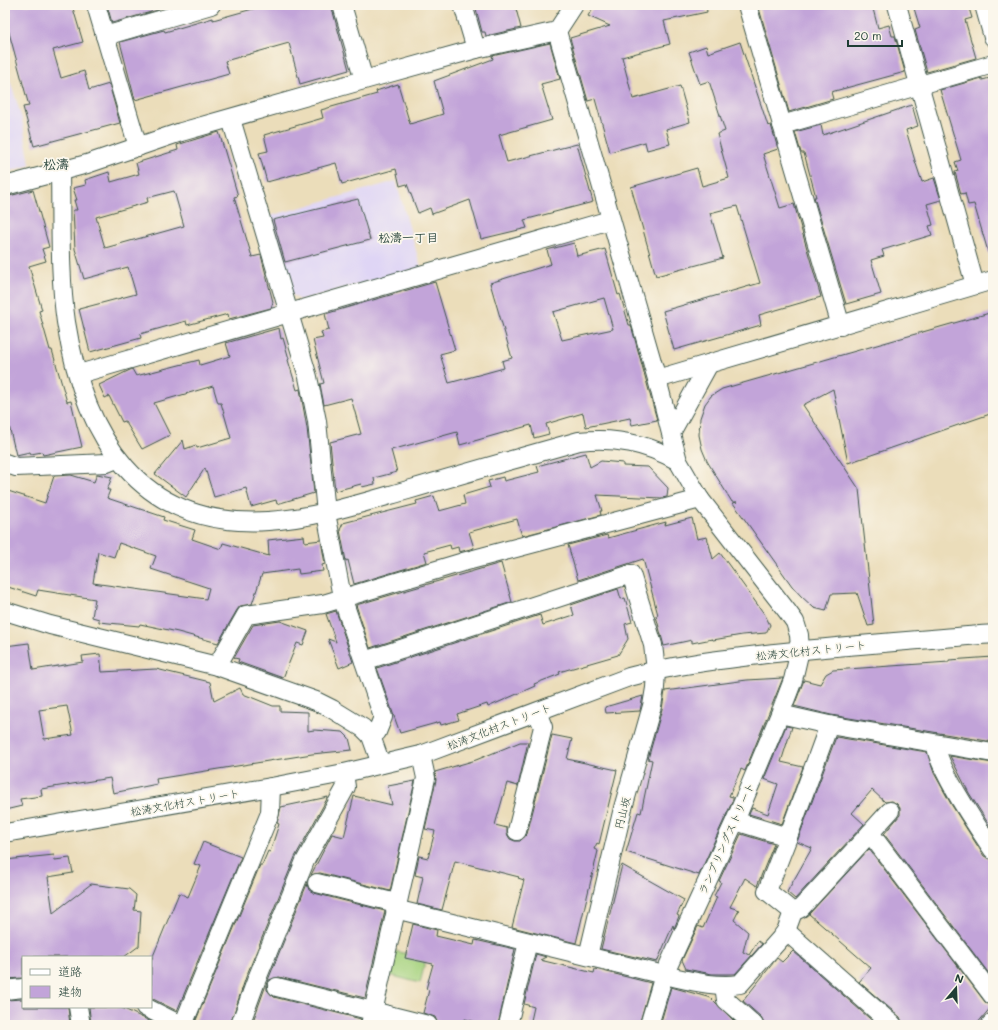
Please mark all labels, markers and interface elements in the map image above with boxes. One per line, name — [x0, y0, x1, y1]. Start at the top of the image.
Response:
scale bar — [848, 22, 902, 48]
text: 20 m — [854, 27, 882, 43]
district label: 松濤 — [43, 155, 69, 172]
district label: 松濤一丁目 — [378, 229, 438, 245]
street label: 松涛文化村ストリート — [755, 637, 867, 663]
street label: 松涛文化村ストリート — [445, 699, 553, 753]
street label: ランブリングストリート — [694, 780, 758, 896]
street label: 松涛文化村ストリート — [129, 785, 241, 819]
street label: 円山坂 — [611, 795, 633, 831]
legend — [22, 956, 152, 1008]
text: 道路 — [58, 963, 82, 979]
north arrow — [936, 968, 976, 1008]
text: N — [953, 970, 966, 987]
text: 建物 — [58, 983, 82, 999]

